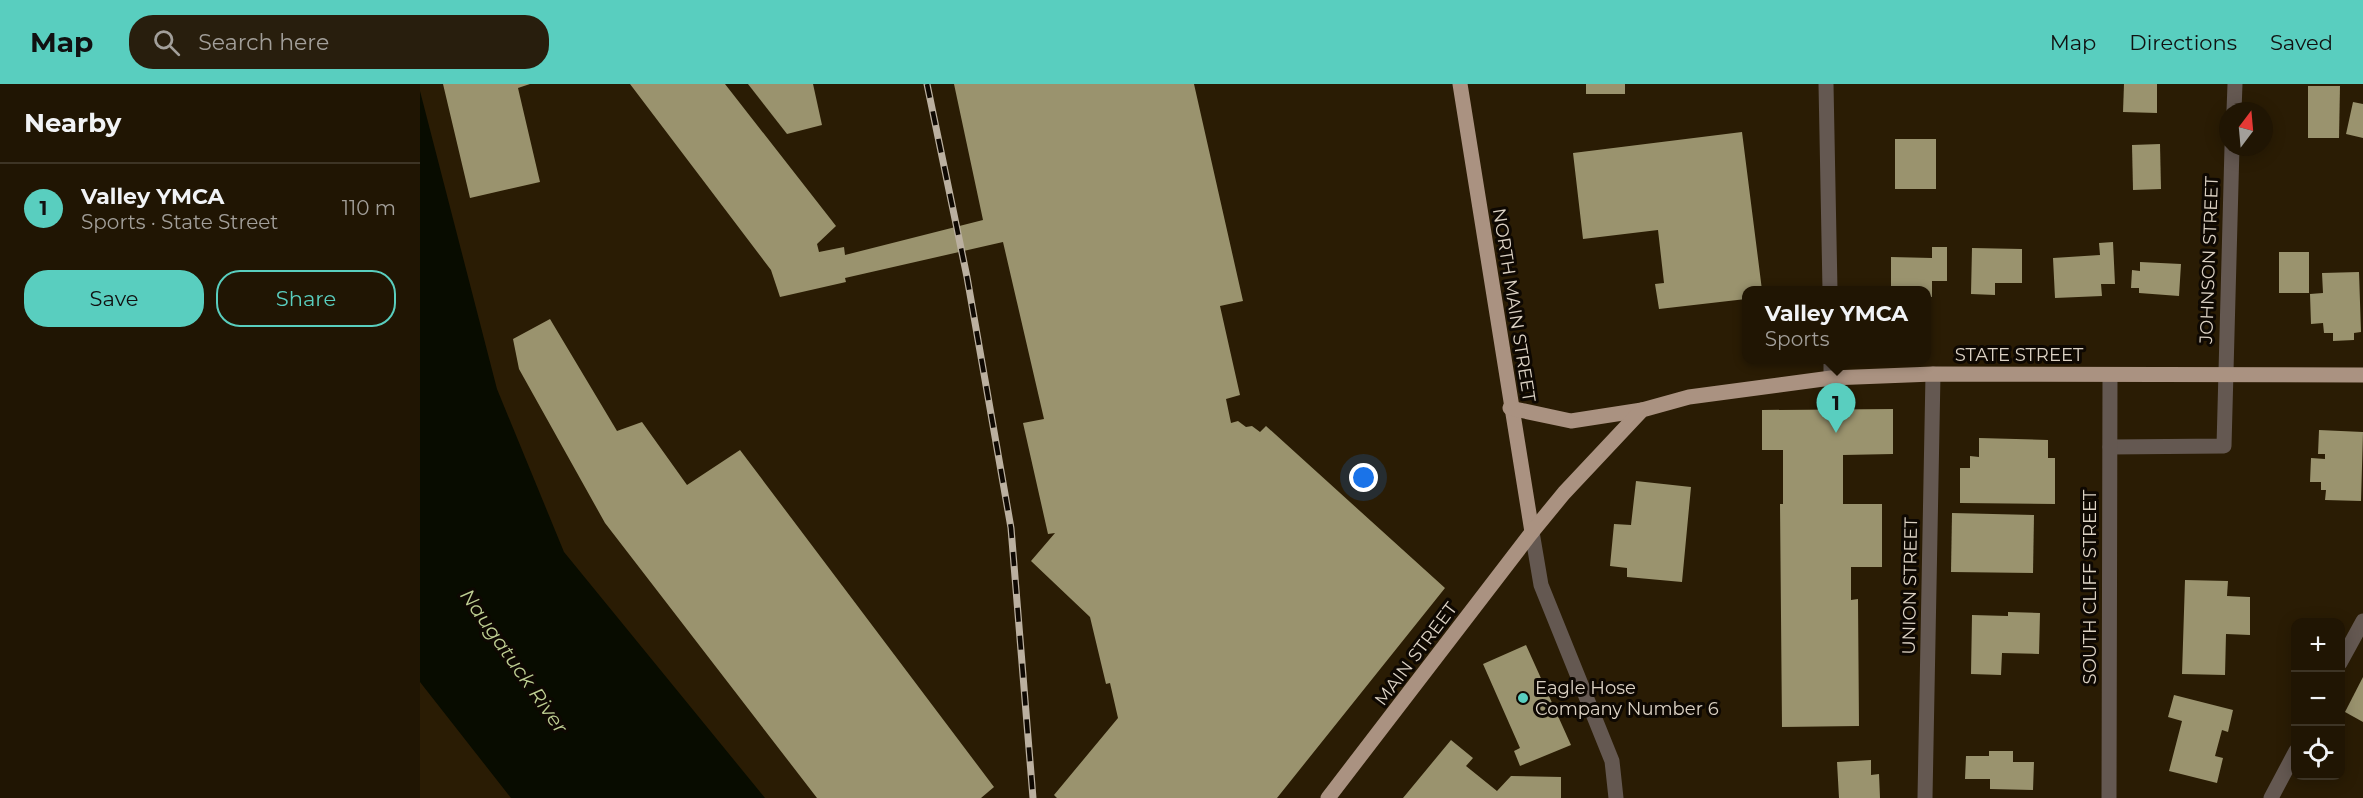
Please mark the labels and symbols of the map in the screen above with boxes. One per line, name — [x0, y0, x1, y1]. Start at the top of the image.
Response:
north arrow — [2219, 102, 2273, 156]
street label: JOHNSON STREET — [2195, 175, 2223, 345]
street label: NORTH MAIN STREET — [1488, 207, 1540, 404]
street label: STATE STREET — [1955, 344, 2084, 366]
pin: 1 — [1816, 384, 1856, 433]
your location — [1349, 463, 1378, 492]
street label: SOUTH CLIFF STREET — [2079, 489, 2101, 684]
street label: UNION STREET — [1898, 516, 1922, 655]
water label: Naugatuck River — [455, 584, 573, 739]
street label: MAIN STREET — [1370, 598, 1462, 710]
place label: Eagle Hose Company Number 6 — [1535, 677, 1719, 720]
marker: Eagle Hose Company Number 6 — [1516, 691, 1530, 705]

